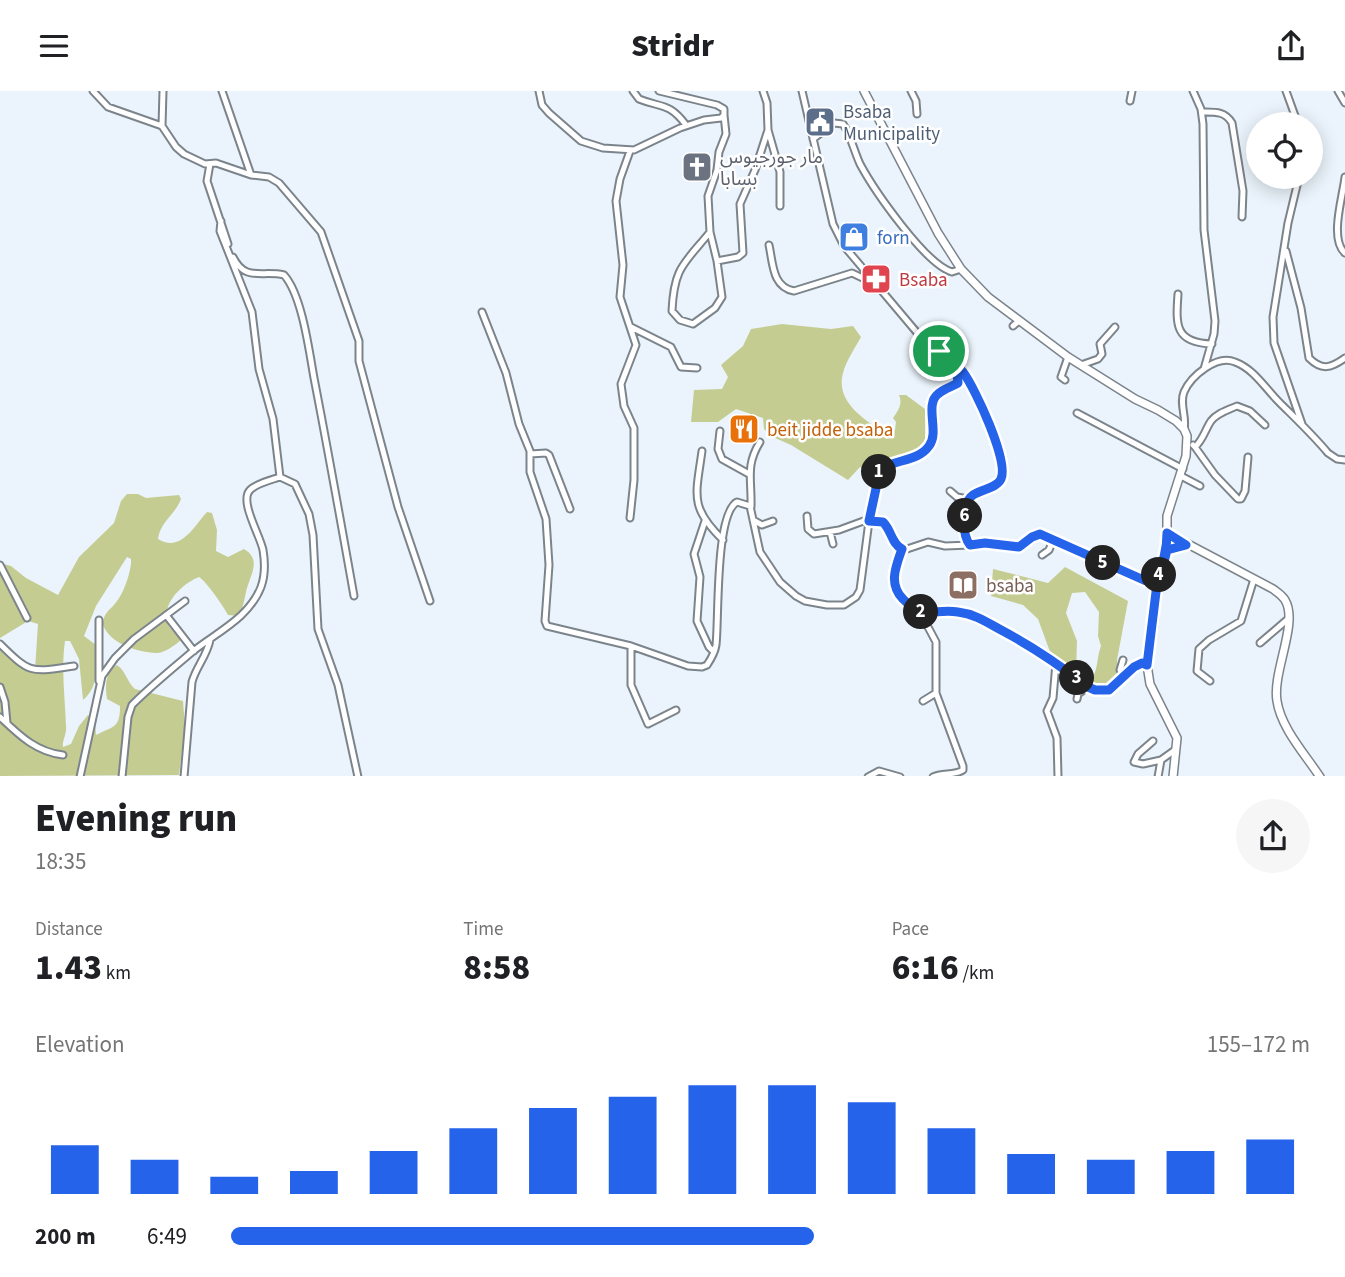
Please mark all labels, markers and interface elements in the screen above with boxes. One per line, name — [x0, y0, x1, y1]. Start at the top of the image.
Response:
text: Stridr — [631, 23, 714, 69]
icon: menu — [35, 27, 73, 65]
icon: share — [1272, 27, 1310, 65]
place label: Bsaba Municipality — [843, 99, 940, 148]
public building icon: Bsaba Municipality — [803, 105, 837, 139]
map controls — [1246, 112, 1323, 189]
button: locate — [1246, 112, 1323, 189]
place label: مار جورجيوس بسابا — [720, 144, 823, 193]
church icon: مار جورجيوس بسابا — [680, 150, 714, 184]
shop icon: forn — [837, 220, 871, 254]
place label: forn — [877, 225, 910, 252]
pharmacy icon: Bsaba — [859, 262, 893, 296]
place label: Bsaba — [899, 267, 948, 294]
pin — [909, 321, 969, 381]
icon: arrive — [920, 332, 958, 370]
restaurant icon: beit jidde bsaba — [727, 412, 761, 446]
place label: beit jidde bsaba — [767, 417, 893, 444]
pin: 1 — [862, 455, 896, 489]
text: 1 — [873, 458, 884, 485]
pin: 6 — [948, 499, 982, 533]
text: 6 — [959, 502, 970, 529]
pin: 5 — [1086, 545, 1120, 581]
text: 5 — [1097, 549, 1108, 576]
pin: 4 — [1142, 557, 1176, 593]
text: 4 — [1153, 561, 1164, 588]
library icon: bsaba — [946, 568, 980, 602]
place label: bsaba — [986, 573, 1034, 600]
pin: 2 — [904, 595, 939, 629]
text: 2 — [915, 598, 926, 625]
pin: 3 — [1060, 661, 1094, 695]
text: 3 — [1071, 664, 1082, 691]
text: Evening run — [35, 792, 237, 846]
button: share — [1236, 799, 1310, 873]
text: 18:35 — [35, 845, 86, 878]
text: Distance — [35, 916, 103, 943]
text: Time — [463, 916, 503, 943]
text: Pace — [892, 916, 929, 943]
text: 1.43 — [35, 943, 102, 993]
text: 8:58 — [463, 943, 530, 993]
text: 6:16 — [892, 943, 959, 993]
text: km — [102, 960, 131, 987]
text: /km — [959, 960, 994, 987]
text: Elevation — [35, 1028, 125, 1061]
text: 155–172 m — [1207, 1028, 1310, 1061]
text: 200 m — [35, 1220, 96, 1253]
text: 6:49 — [147, 1220, 187, 1253]

